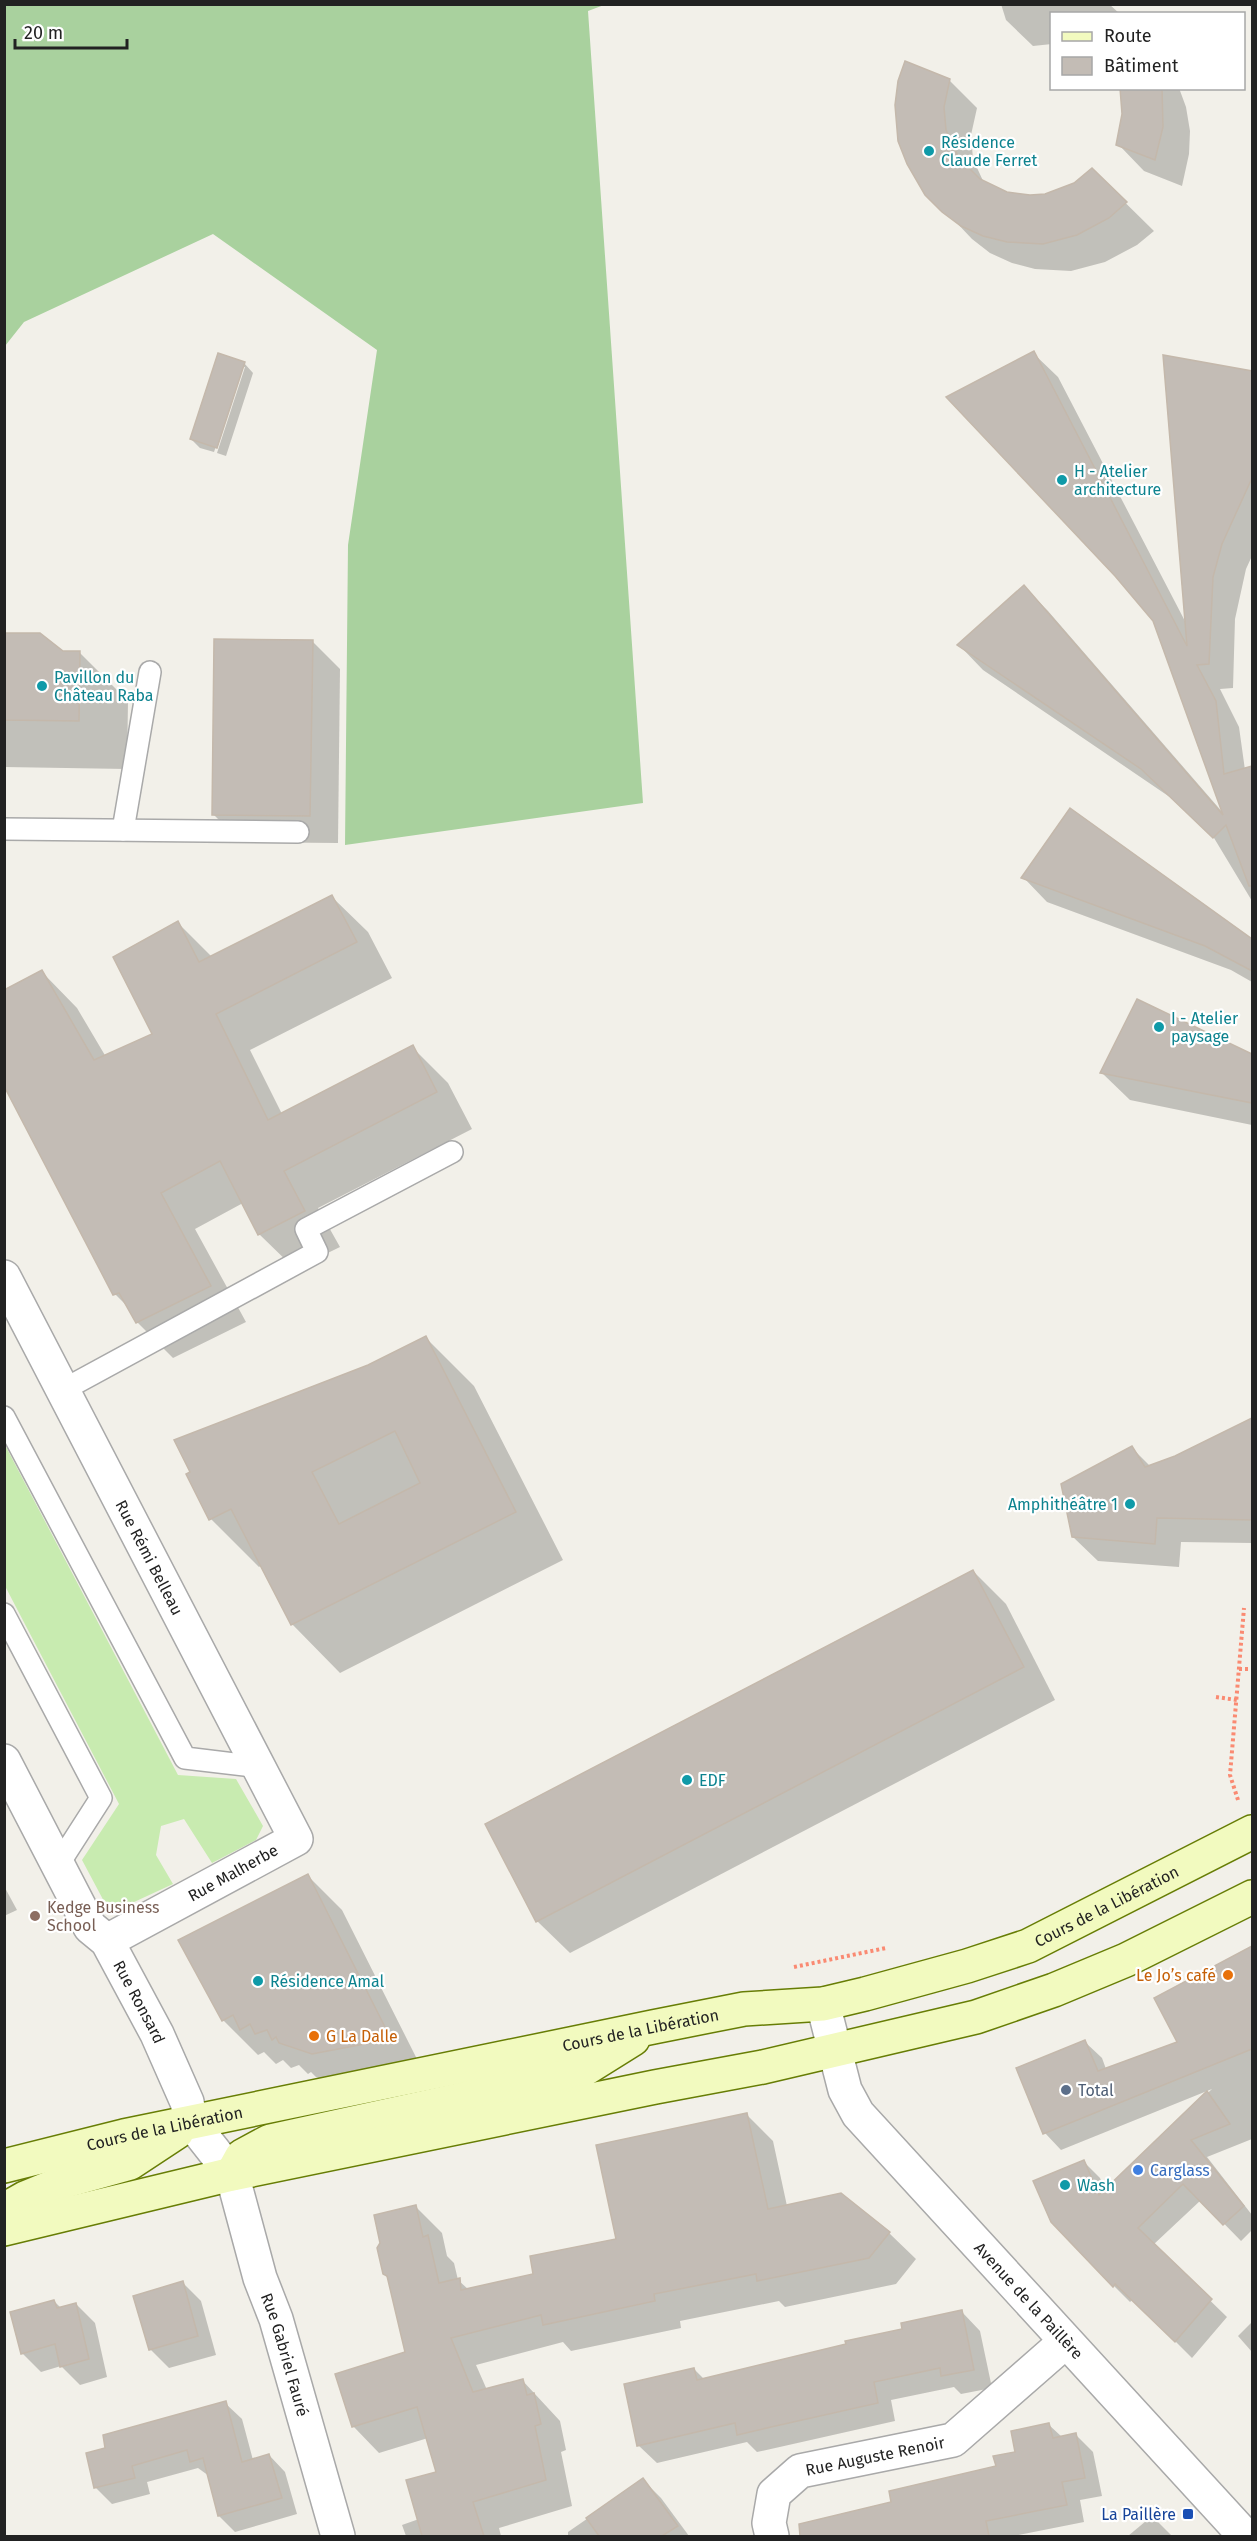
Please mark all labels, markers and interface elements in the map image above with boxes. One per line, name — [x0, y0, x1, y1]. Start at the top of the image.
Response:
scale bar — [15, 12, 128, 50]
legend — [1050, 12, 1245, 90]
text: 20 m — [24, 22, 63, 44]
text: Route — [1104, 25, 1152, 47]
text: Bâtiment — [1104, 55, 1179, 77]
place label: Résidence Claude Ferret — [941, 133, 1038, 170]
marker: Résidence Claude Ferret — [922, 144, 936, 158]
place label: H - Atelier architecture — [1074, 462, 1161, 499]
marker: H - Atelier architecture — [1055, 473, 1069, 487]
place label: Pavillon du Château Raba — [54, 668, 154, 705]
marker: Pavillon du Château Raba — [35, 679, 49, 693]
place label: I - Atelier paysage — [1171, 1009, 1239, 1046]
marker: I - Atelier paysage — [1152, 1020, 1166, 1034]
place label: Amphithéâtre 1 — [1008, 1495, 1118, 1514]
street label: Rue Rémi Belleau — [112, 1497, 187, 1618]
marker: Amphithéâtre 1 — [1123, 1497, 1137, 1511]
place label: EDF — [699, 1771, 726, 1790]
marker: EDF — [680, 1773, 694, 1787]
street label: Rue Malherbe — [185, 1840, 281, 1906]
street label: Cours de la Libération — [1031, 1861, 1182, 1951]
place label: Kedge Business School — [47, 1898, 159, 1935]
marker: Kedge Business School — [28, 1909, 42, 1923]
street label: Rue Ronsard — [110, 1957, 169, 2046]
place label: Le Jo’s café — [1136, 1966, 1216, 1985]
marker: Le Jo’s café — [1221, 1968, 1235, 1982]
place label: Résidence Amal — [270, 1972, 385, 1991]
marker: Résidence Amal — [251, 1974, 265, 1988]
street label: Cours de la Libération — [561, 2005, 720, 2055]
place label: G La Dalle — [326, 2027, 398, 2046]
marker: G La Dalle — [307, 2029, 321, 2043]
place label: Total — [1078, 2081, 1114, 2100]
marker: Total — [1059, 2083, 1073, 2097]
street label: Cours de la Libération — [85, 2102, 244, 2155]
place label: Carglass — [1150, 2161, 1210, 2180]
marker: Carglass — [1131, 2163, 1145, 2177]
place label: Wash — [1077, 2176, 1115, 2195]
marker: Wash — [1058, 2178, 1072, 2192]
street label: Avenue de la Paillère — [971, 2238, 1087, 2363]
street label: Rue Gabriel Fauré — [257, 2290, 313, 2419]
street label: Rue Auguste Renoir — [804, 2432, 947, 2479]
place label: La Paillère — [1101, 2505, 1176, 2524]
marker: La Paillère — [1181, 2507, 1195, 2521]

